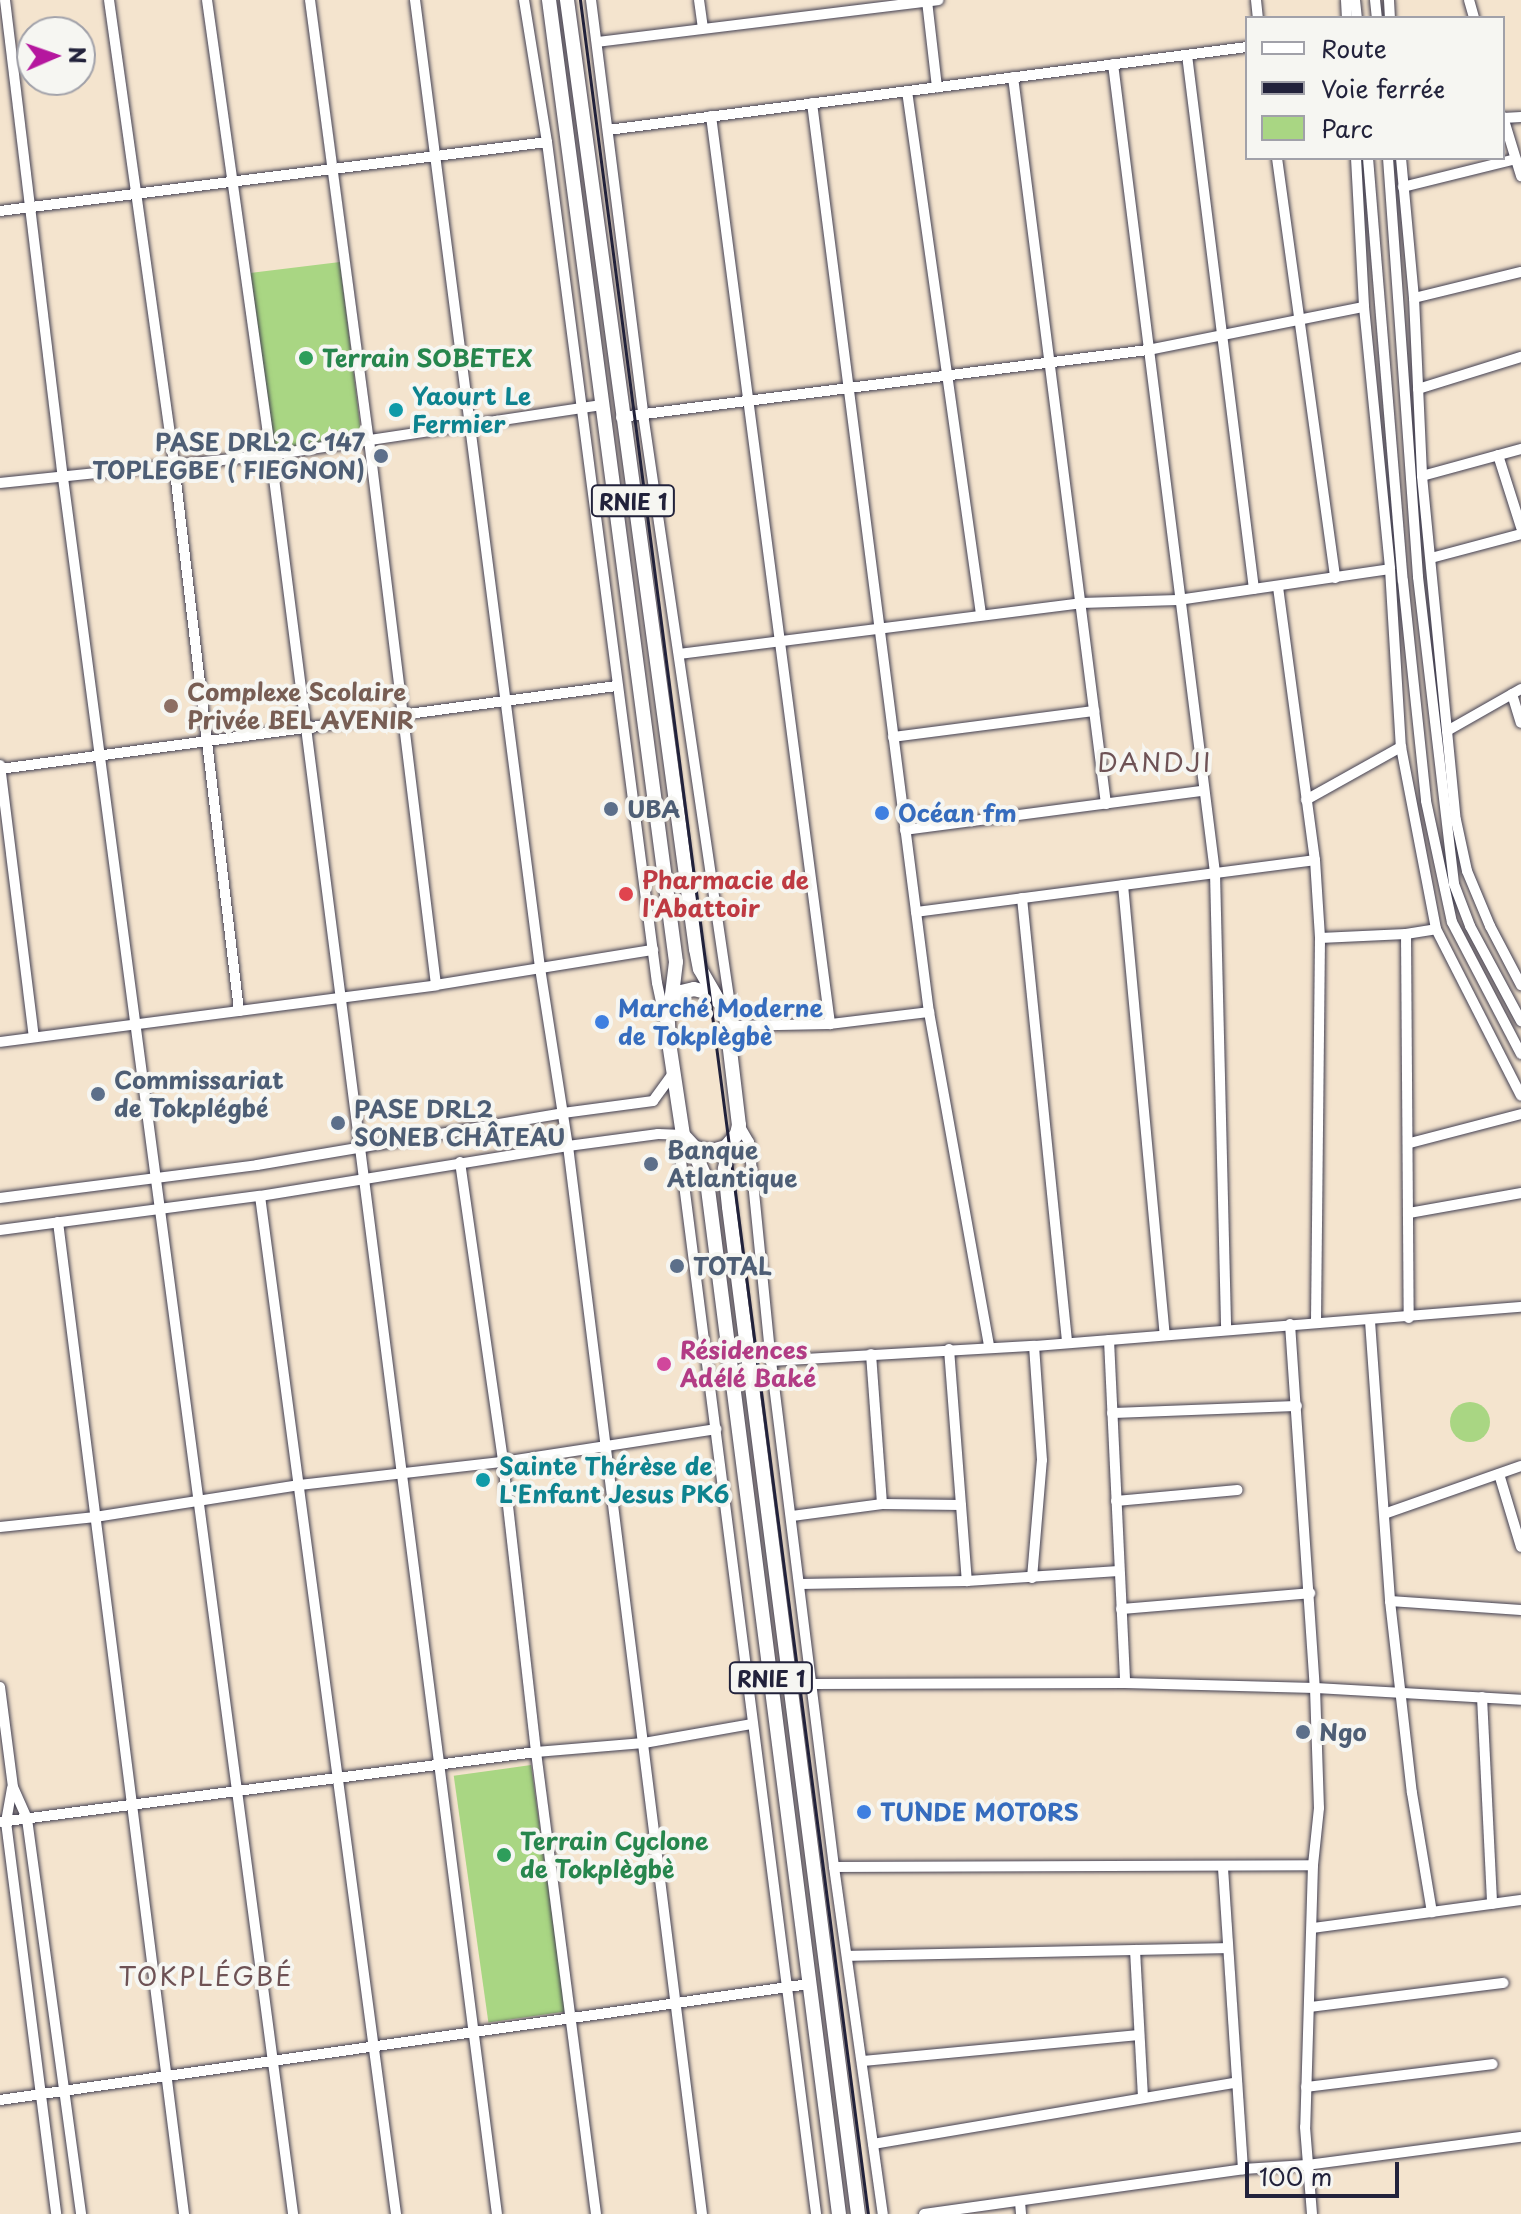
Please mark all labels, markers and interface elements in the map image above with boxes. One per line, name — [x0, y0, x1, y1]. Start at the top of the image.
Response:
north arrow — [16, 16, 96, 96]
legend — [1245, 16, 1505, 160]
text: Route — [1321, 30, 1387, 66]
text: N — [62, 46, 95, 65]
text: Voie ferrée — [1321, 70, 1445, 106]
text: Parc — [1321, 110, 1373, 146]
place label: Terrain SOBETEX — [322, 344, 532, 372]
marker: Terrain SOBETEX — [297, 349, 315, 367]
place label: Yaourt Le Fermier — [412, 382, 530, 438]
marker: Yaourt Le Fermier — [387, 401, 405, 419]
place label: PASE DRL2 C 147 TOPLEGBE ( FIEGNON) — [91, 428, 365, 484]
marker: PASE DRL2 C 147 TOPLEGBE ( FIEGNON) — [372, 447, 390, 465]
road number: RNIE 1 — [589, 483, 677, 519]
place label: Complexe Scolaire Privée BEL AVENIR — [187, 678, 414, 734]
marker: Complexe Scolaire Privée BEL AVENIR — [162, 697, 180, 715]
district label: DANDJI — [1096, 746, 1214, 778]
place label: UBA — [627, 795, 680, 823]
place label: Océan fm — [898, 799, 1015, 827]
marker: UBA — [602, 800, 620, 818]
marker: Océan fm — [873, 804, 891, 822]
place label: Pharmacie de l'Abattoir — [642, 866, 810, 922]
marker: Pharmacie de l'Abattoir — [617, 885, 635, 903]
place label: Marché Moderne de Tokplègbè — [618, 994, 823, 1050]
marker: Marché Moderne de Tokplègbè — [593, 1013, 611, 1031]
place label: Commissariat de Tokplégbé — [114, 1066, 284, 1122]
marker: Commissariat de Tokplégbé — [89, 1085, 107, 1103]
place label: PASE DRL2 SONEB CHÂTEAU — [354, 1095, 566, 1151]
marker: PASE DRL2 SONEB CHÂTEAU — [329, 1114, 347, 1132]
place label: Banque Atlantique — [667, 1136, 797, 1192]
marker: Banque Atlantique — [642, 1155, 660, 1173]
place label: TOTAL — [693, 1252, 772, 1280]
marker: TOTAL — [668, 1257, 686, 1275]
place label: Résidences Adélé Baké — [680, 1336, 817, 1392]
marker: Résidences Adélé Baké — [655, 1355, 673, 1373]
place label: Sainte Thérèse de L'Enfant Jesus PK6 — [499, 1452, 730, 1508]
marker: Sainte Thérèse de L'Enfant Jesus PK6 — [474, 1471, 492, 1489]
road number: RNIE 1 — [727, 1660, 815, 1696]
place label: Ngo — [1319, 1718, 1367, 1746]
marker: Ngo — [1294, 1723, 1312, 1741]
place label: TUNDE MOTORS — [880, 1798, 1080, 1826]
marker: TUNDE MOTORS — [855, 1803, 873, 1821]
place label: Terrain Cyclone de Tokplègbè — [520, 1827, 709, 1883]
marker: Terrain Cyclone de Tokplègbè — [495, 1846, 513, 1864]
district label: TOKPLÉGBÉ — [120, 1960, 292, 1992]
scale bar — [1249, 2146, 1403, 2196]
text: 100 m — [1259, 2158, 1332, 2194]

